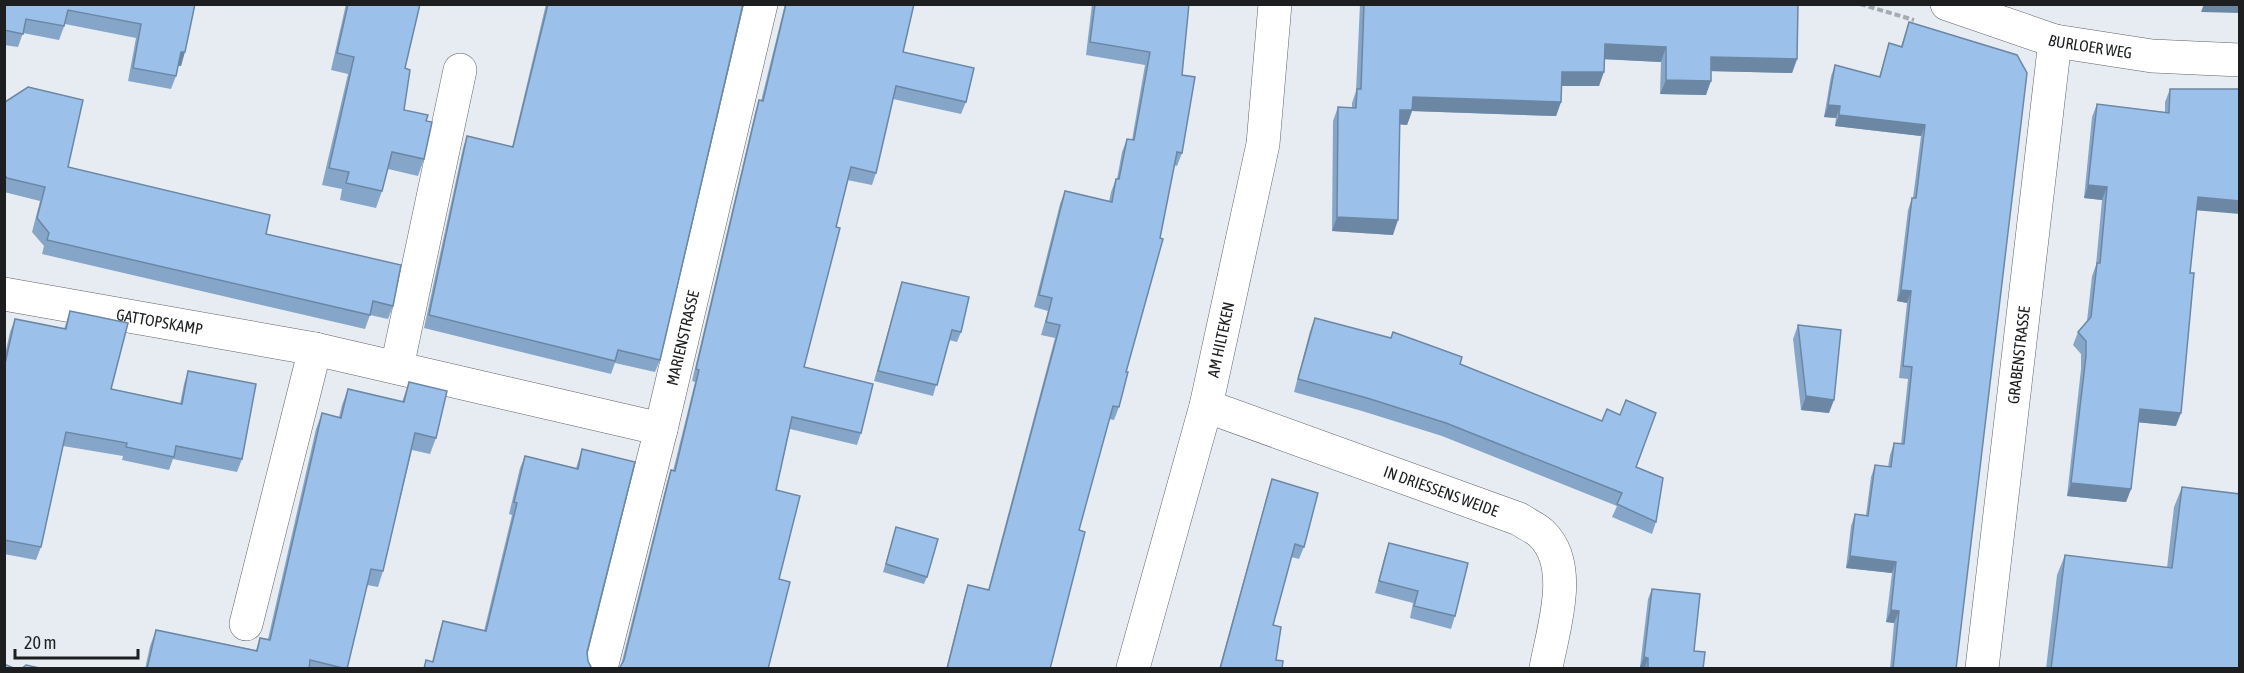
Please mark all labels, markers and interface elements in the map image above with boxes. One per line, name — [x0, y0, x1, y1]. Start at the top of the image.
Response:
street label: BURLOER WEG — [2046, 30, 2133, 62]
street label: MARIENSTRASSE — [663, 289, 702, 387]
street label: AM HILTEKEN — [1203, 300, 1237, 379]
street label: GATTOPSKAMP — [115, 305, 204, 338]
street label: GRABENSTRASSE — [2004, 305, 2033, 405]
street label: IN DRIESSENS WEIDE — [1381, 462, 1501, 520]
scale bar — [15, 622, 138, 660]
text: 20 m — [24, 632, 56, 653]

